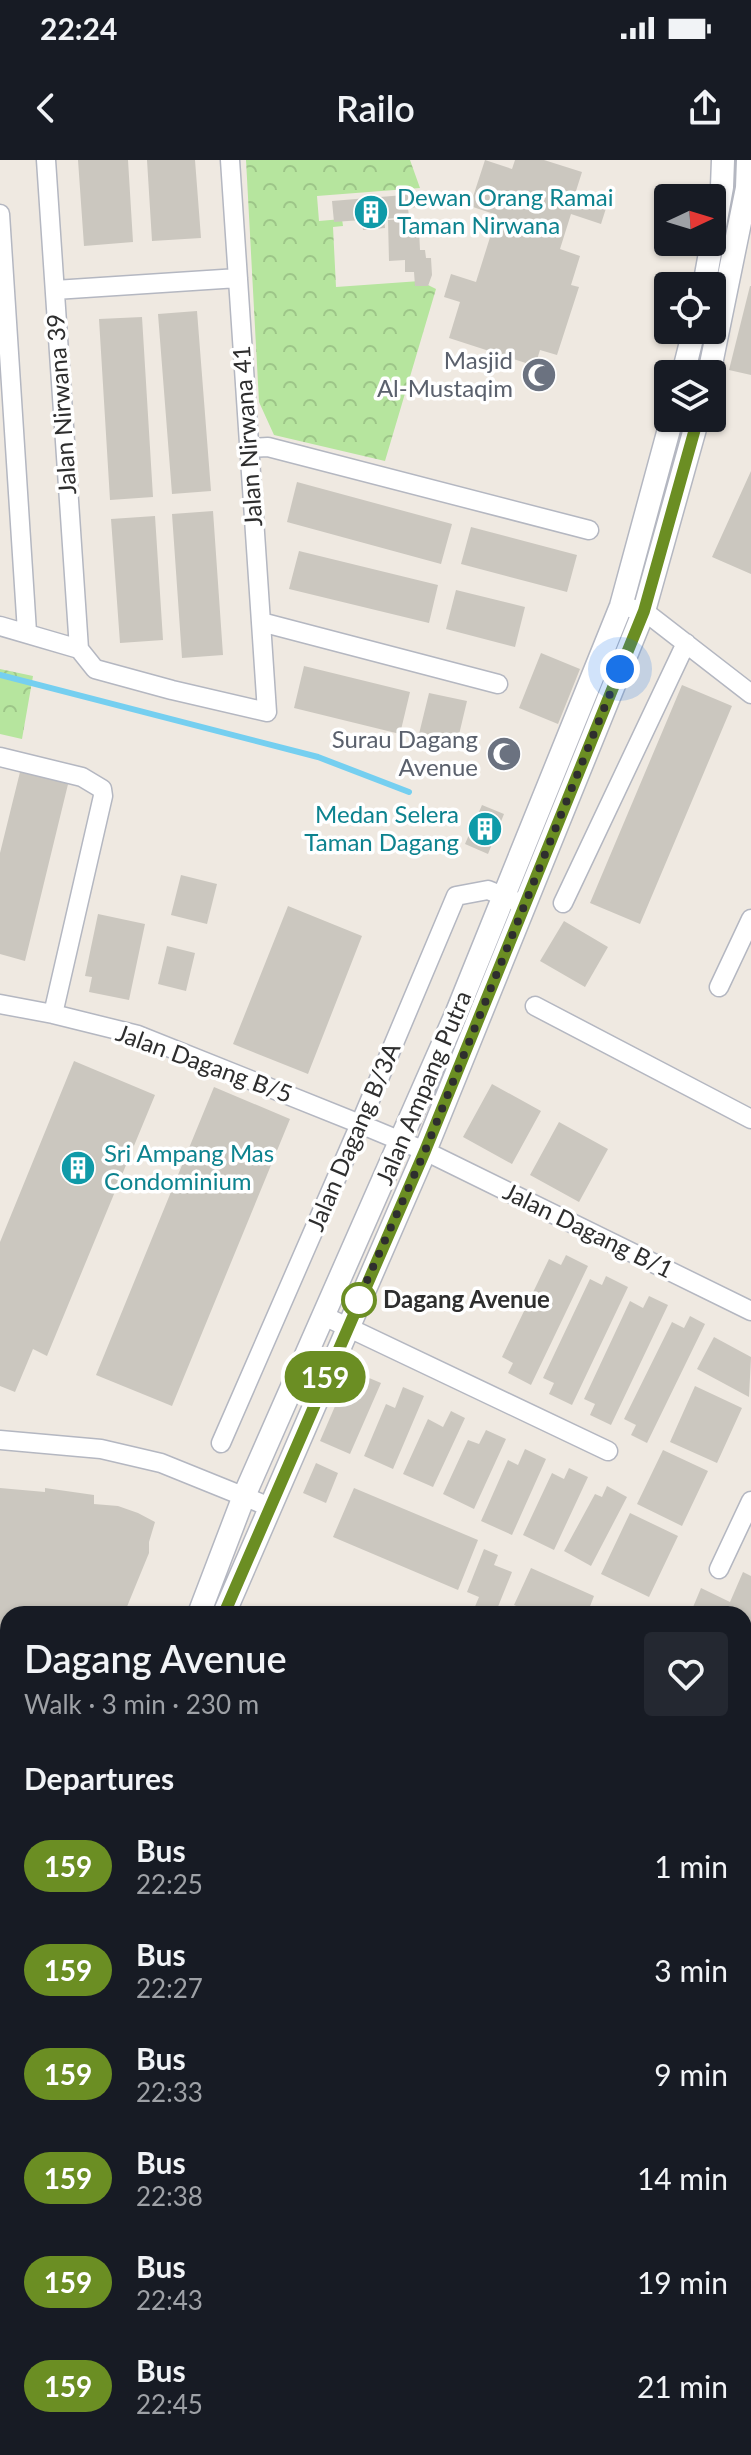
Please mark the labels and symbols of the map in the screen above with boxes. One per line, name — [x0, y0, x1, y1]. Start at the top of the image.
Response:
place label: Dewan Orang Ramai Taman Nirwana — [397, 182, 613, 239]
north arrow — [654, 184, 726, 256]
building icon: Dewan Orang Ramai Taman Nirwana — [352, 193, 390, 231]
street label: Jalan Nirwana 39 — [40, 313, 81, 496]
street label: Jalan Nirwana 41 — [226, 345, 267, 528]
place label: Masjid Al-Mustaqim — [377, 345, 513, 402]
mosque icon: Masjid Al-Mustaqim — [520, 356, 558, 394]
your location — [600, 649, 640, 689]
place label: Surau Dagang Avenue — [332, 724, 478, 781]
mosque icon: Surau Dagang Avenue — [485, 735, 523, 773]
place label: Medan Selera Taman Dagang — [304, 799, 459, 856]
building icon: Medan Selera Taman Dagang — [466, 810, 504, 848]
street label: Jalan Ampang Putra — [369, 986, 477, 1189]
street label: Jalan Dagang B/5 — [112, 1017, 297, 1108]
street label: Jalan Dagang B/3A — [300, 1037, 406, 1235]
place label: Sri Ampang Mas Condominium — [104, 1138, 274, 1195]
building icon: Sri Ampang Mas Condominium — [59, 1149, 97, 1187]
street label: Jalan Dagang B/1 — [499, 1176, 678, 1283]
marker: Dagang Avenue — [342, 1283, 376, 1317]
place label: Dagang Avenue — [383, 1284, 550, 1313]
line badge: 159 — [279, 1351, 371, 1403]

